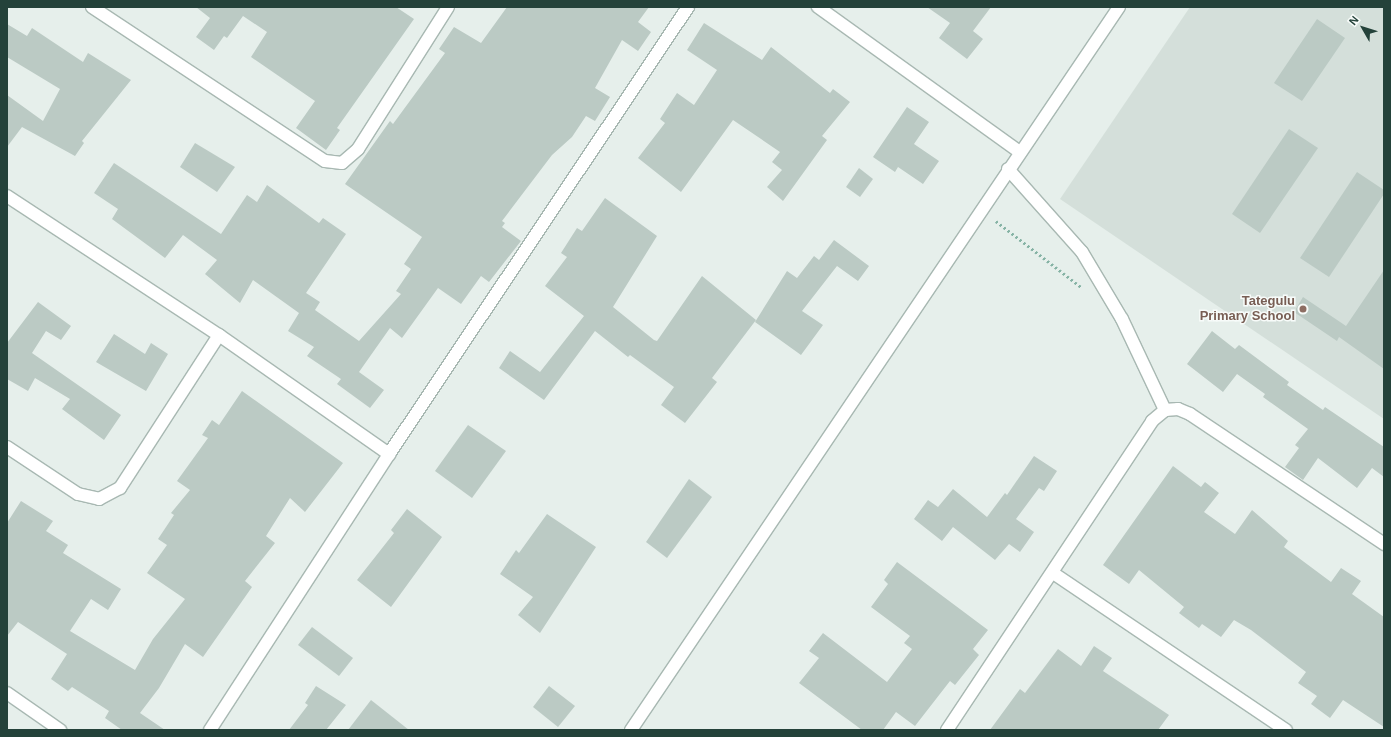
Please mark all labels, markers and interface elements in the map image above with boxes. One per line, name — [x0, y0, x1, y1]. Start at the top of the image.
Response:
north arrow — [1343, 8, 1383, 48]
text: N — [1347, 14, 1361, 27]
place label: Tategulu Primary School — [1200, 294, 1295, 325]
marker: Tategulu Primary School — [1298, 304, 1308, 314]

